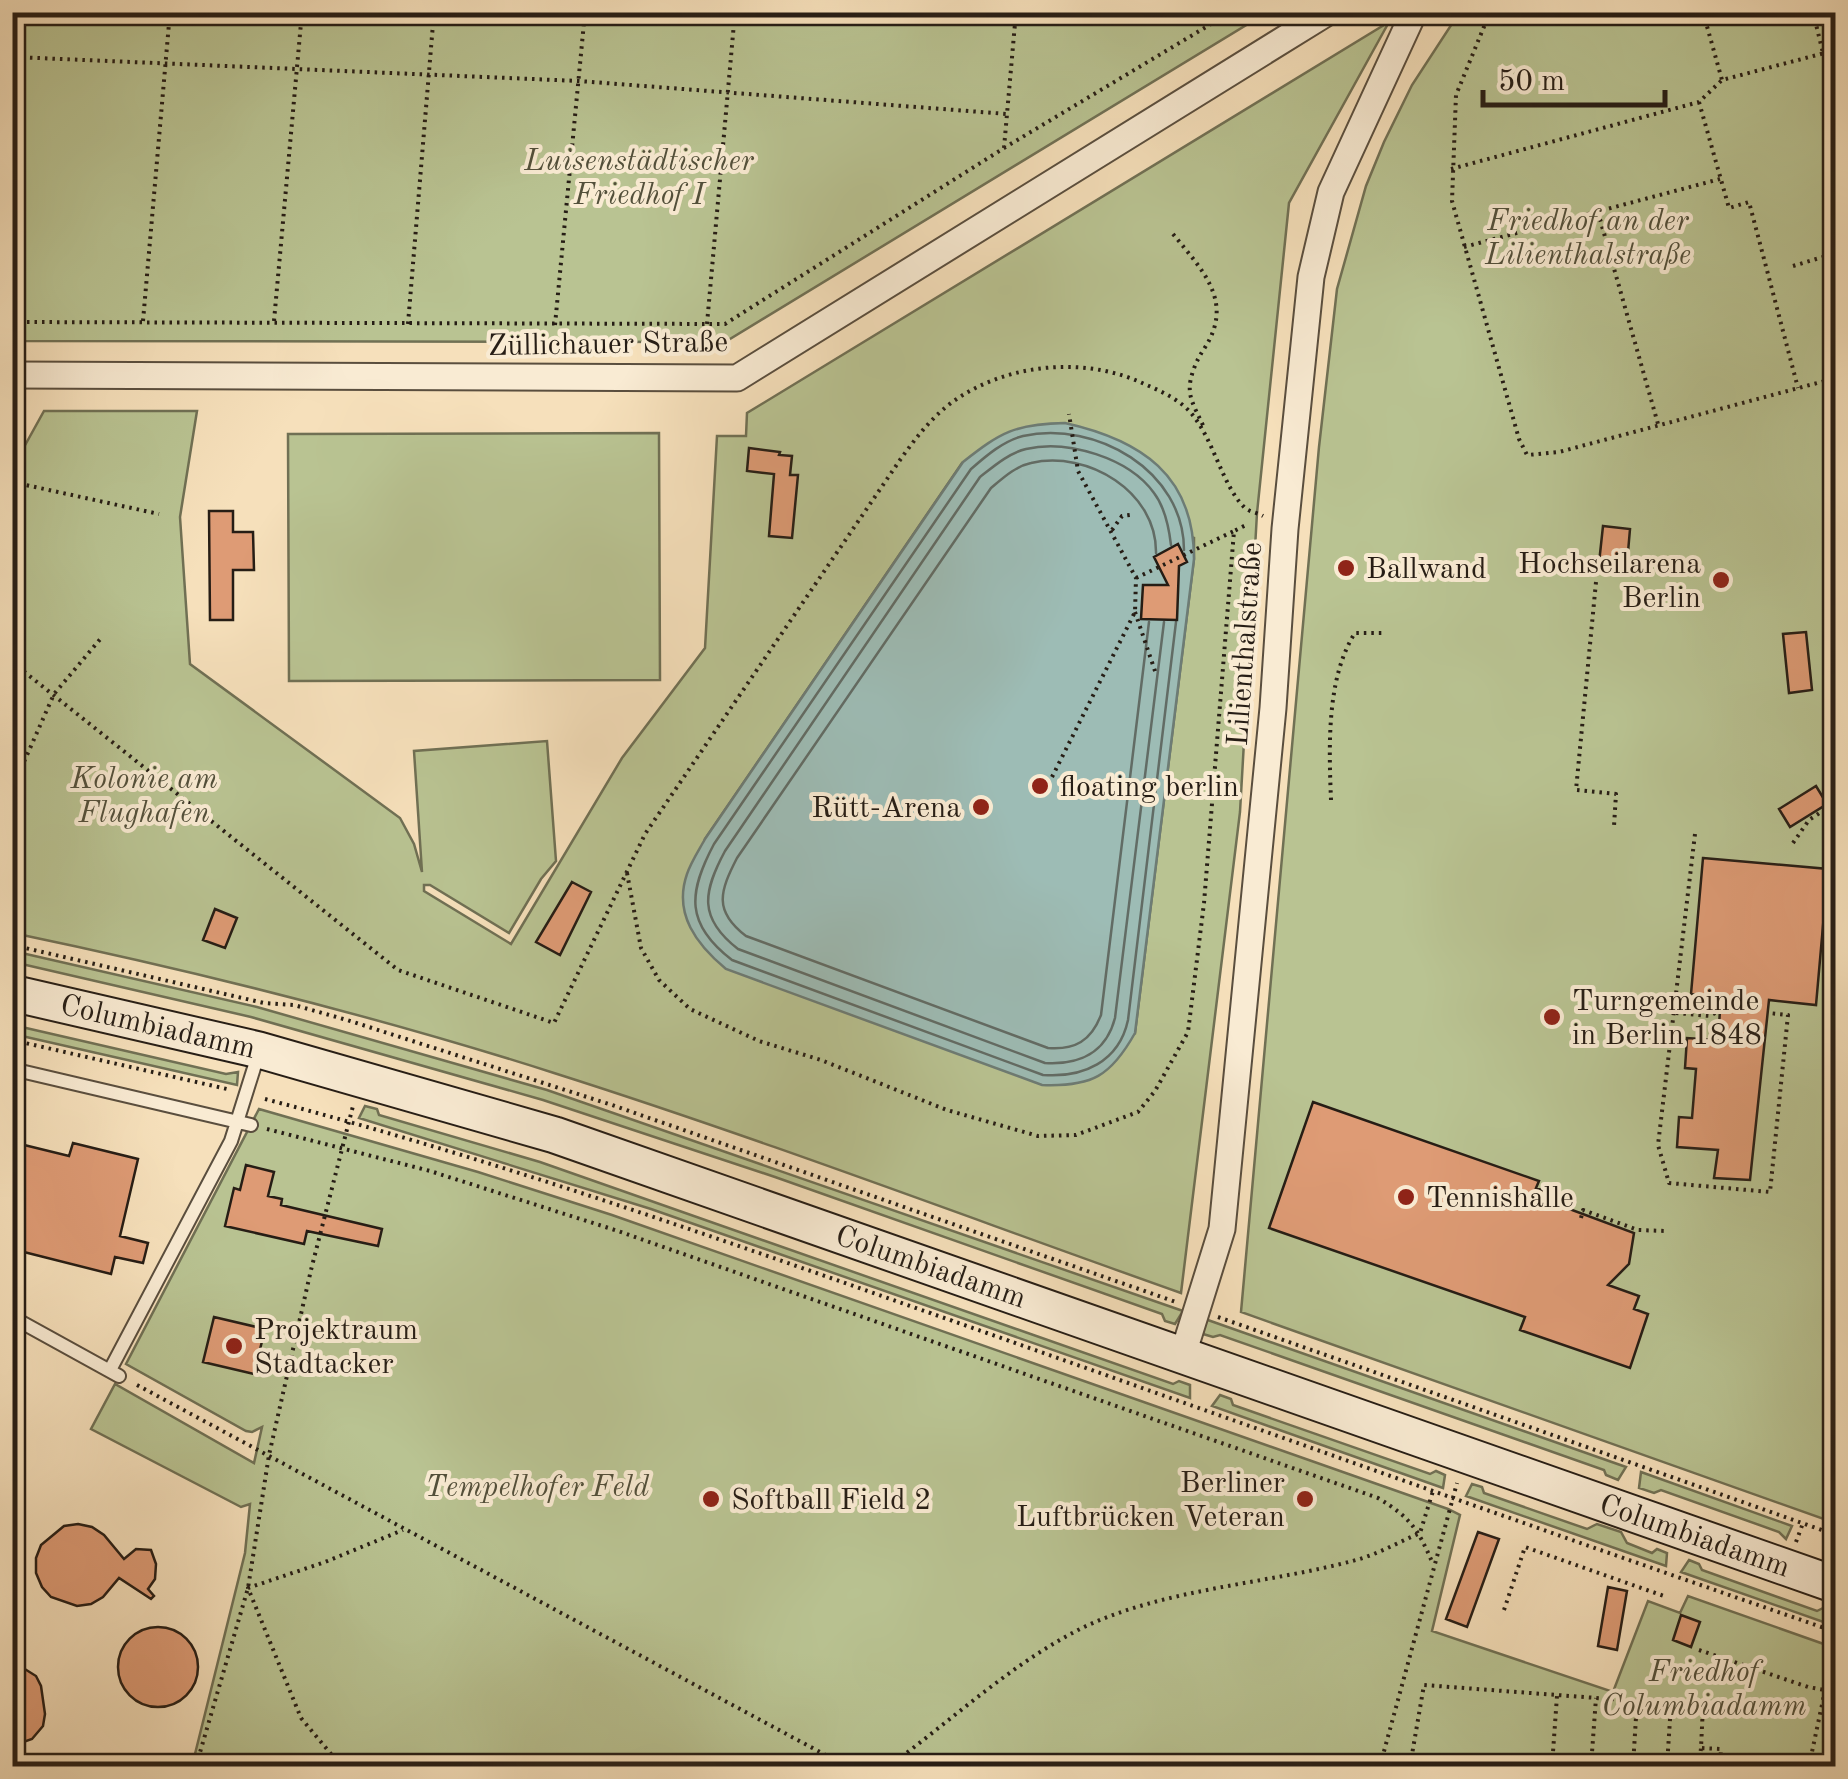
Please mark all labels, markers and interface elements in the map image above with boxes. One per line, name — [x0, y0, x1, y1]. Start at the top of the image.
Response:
scale bar — [1483, 45, 1666, 107]
text: 50 m — [1498, 67, 1565, 97]
park label: Luisenstädtischer Friedhof I — [523, 147, 755, 211]
park label: Friedhof an der Lilienthalstraße — [1484, 207, 1691, 271]
street label: Züllichauer Straße — [488, 328, 728, 362]
street label: Lilienthalstraße — [1224, 541, 1268, 747]
place label: Hochseilarena Berlin — [1518, 550, 1701, 614]
place label: Ballwand — [1366, 555, 1487, 585]
marker: Ballwand — [1335, 557, 1357, 579]
marker: Hochseilarena Berlin — [1710, 569, 1732, 591]
park label: Kolonie am Flughafen — [69, 765, 218, 829]
place label: floating berlin — [1060, 773, 1239, 803]
marker: floating berlin — [1029, 775, 1051, 797]
place label: Rütt-Arena — [811, 794, 961, 824]
marker: Rütt-Arena — [970, 796, 992, 818]
place label: Turngemeinde in Berlin 1848 — [1572, 987, 1762, 1051]
street label: Columbiadamm — [57, 991, 258, 1065]
marker: Turngemeinde in Berlin 1848 — [1541, 1006, 1563, 1028]
place label: Tennishalle — [1426, 1184, 1574, 1214]
marker: Tennishalle — [1395, 1186, 1417, 1208]
street label: Columbiadamm — [831, 1221, 1029, 1315]
place label: Projektraum Stadtacker — [254, 1316, 418, 1380]
marker: Projektraum Stadtacker — [223, 1335, 245, 1357]
place label: Berliner Luftbrücken Veteran — [1016, 1469, 1285, 1533]
park label: Tempelhofer Feld — [425, 1473, 650, 1503]
place label: Softball Field 2 — [731, 1486, 931, 1516]
marker: Softball Field 2 — [700, 1488, 722, 1510]
marker: Berliner Luftbrücken Veteran — [1294, 1488, 1316, 1510]
street label: Columbiadamm — [1595, 1490, 1793, 1584]
park label: Friedhof Columbiadamm — [1602, 1658, 1806, 1722]

